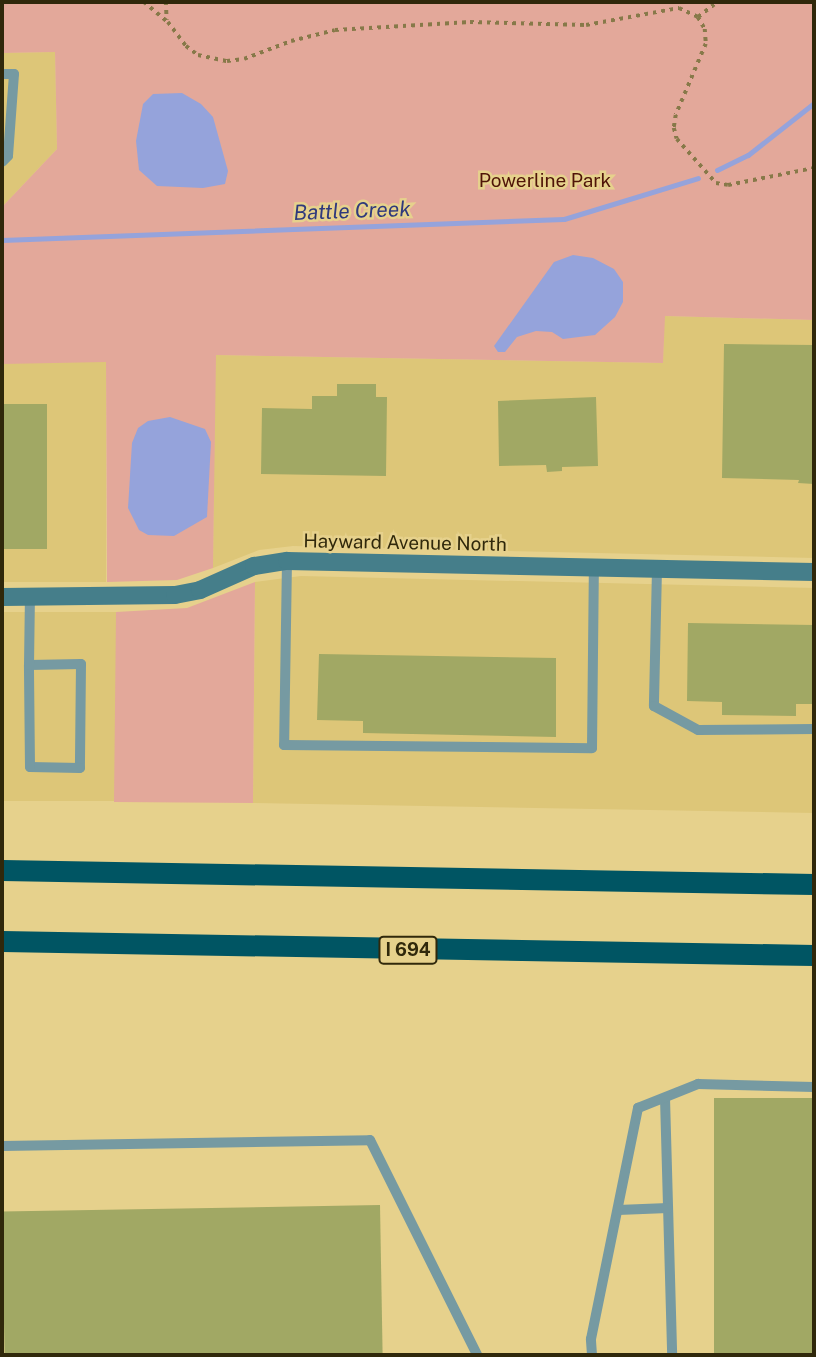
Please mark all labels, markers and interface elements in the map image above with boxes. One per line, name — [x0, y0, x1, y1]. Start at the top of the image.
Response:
park label: Powerline Park — [479, 170, 611, 192]
water label: Battle Creek — [293, 196, 411, 226]
street label: Hayward Avenue North — [303, 530, 507, 556]
road number: I 694 — [378, 936, 438, 965]

